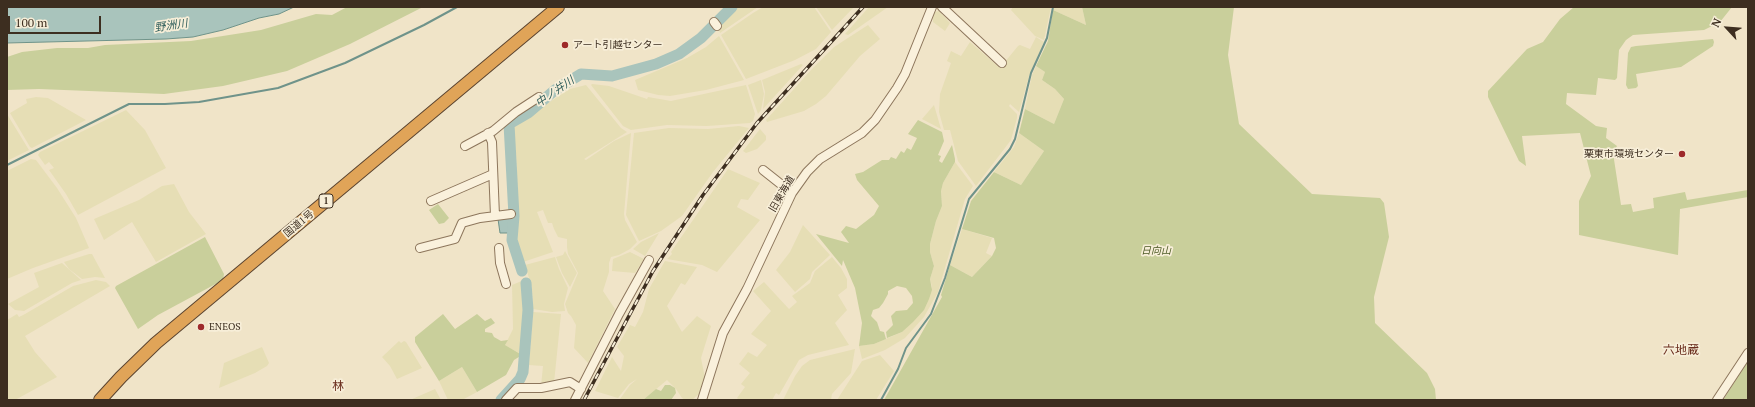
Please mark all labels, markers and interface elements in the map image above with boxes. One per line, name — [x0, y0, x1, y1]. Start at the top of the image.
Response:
scale bar — [10, 8, 103, 34]
north arrow — [1707, 8, 1747, 48]
text: 100 m — [15, 15, 47, 30]
text: N — [1708, 16, 1724, 30]
water label: 野洲川 — [154, 17, 188, 35]
place label: アート引越センター — [573, 39, 662, 51]
marker: アート引越センター — [560, 40, 570, 50]
water label: 中ノ井川 — [533, 74, 577, 110]
place label: 栗東市環境センター — [1584, 148, 1674, 160]
marker: 栗東市環境センター — [1677, 149, 1687, 159]
street label: 旧東海道 — [767, 174, 797, 214]
road number: 1 — [319, 194, 333, 208]
street label: 国道1号 — [282, 208, 316, 240]
park label: 日向山 — [1141, 245, 1171, 257]
place label: ENEOS — [209, 321, 241, 333]
marker: ENEOS — [196, 322, 206, 332]
district label: 六地蔵 — [1663, 344, 1699, 358]
district label: 林 — [332, 380, 344, 394]

